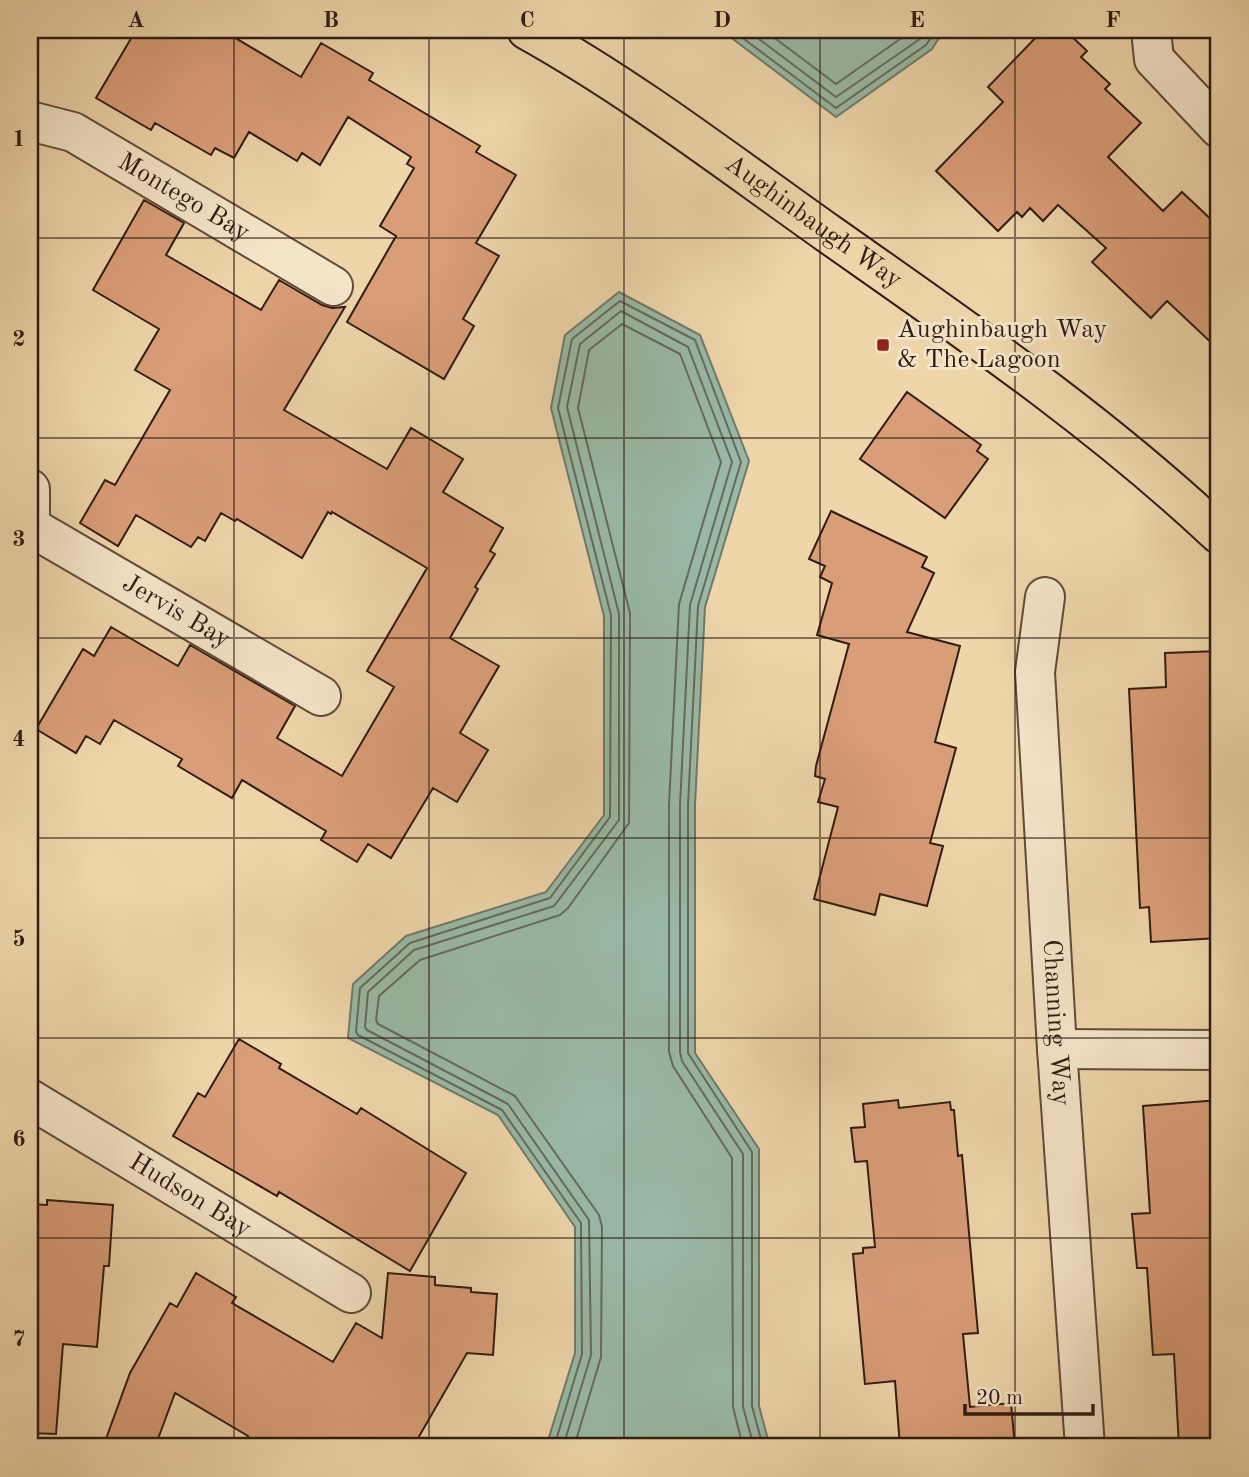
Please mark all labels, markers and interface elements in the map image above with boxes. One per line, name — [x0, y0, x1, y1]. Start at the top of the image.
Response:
text: A — [127, 9, 145, 32]
text: B — [323, 9, 339, 32]
text: C — [519, 9, 535, 32]
text: D — [713, 9, 731, 32]
text: E — [909, 9, 925, 32]
text: F — [1105, 9, 1121, 32]
text: 1 — [12, 128, 26, 151]
street label: Montego Bay — [113, 149, 254, 247]
street label: Aughinbaugh Way — [720, 151, 907, 294]
place label: Aughinbaugh Way & The Lagoon — [897, 317, 1108, 373]
text: 2 — [12, 328, 26, 351]
marker: Aughinbaugh Way & The Lagoon — [875, 337, 891, 353]
text: 3 — [12, 528, 26, 551]
street label: Jervis Bay — [118, 570, 235, 653]
text: 4 — [12, 728, 26, 751]
text: 5 — [12, 928, 26, 951]
street label: Channing Way — [1038, 939, 1074, 1107]
text: 6 — [12, 1128, 26, 1151]
street label: Hudson Bay — [124, 1149, 256, 1243]
text: 7 — [12, 1328, 26, 1351]
scale bar — [965, 1372, 1093, 1416]
text: 20 m — [976, 1388, 1023, 1409]

